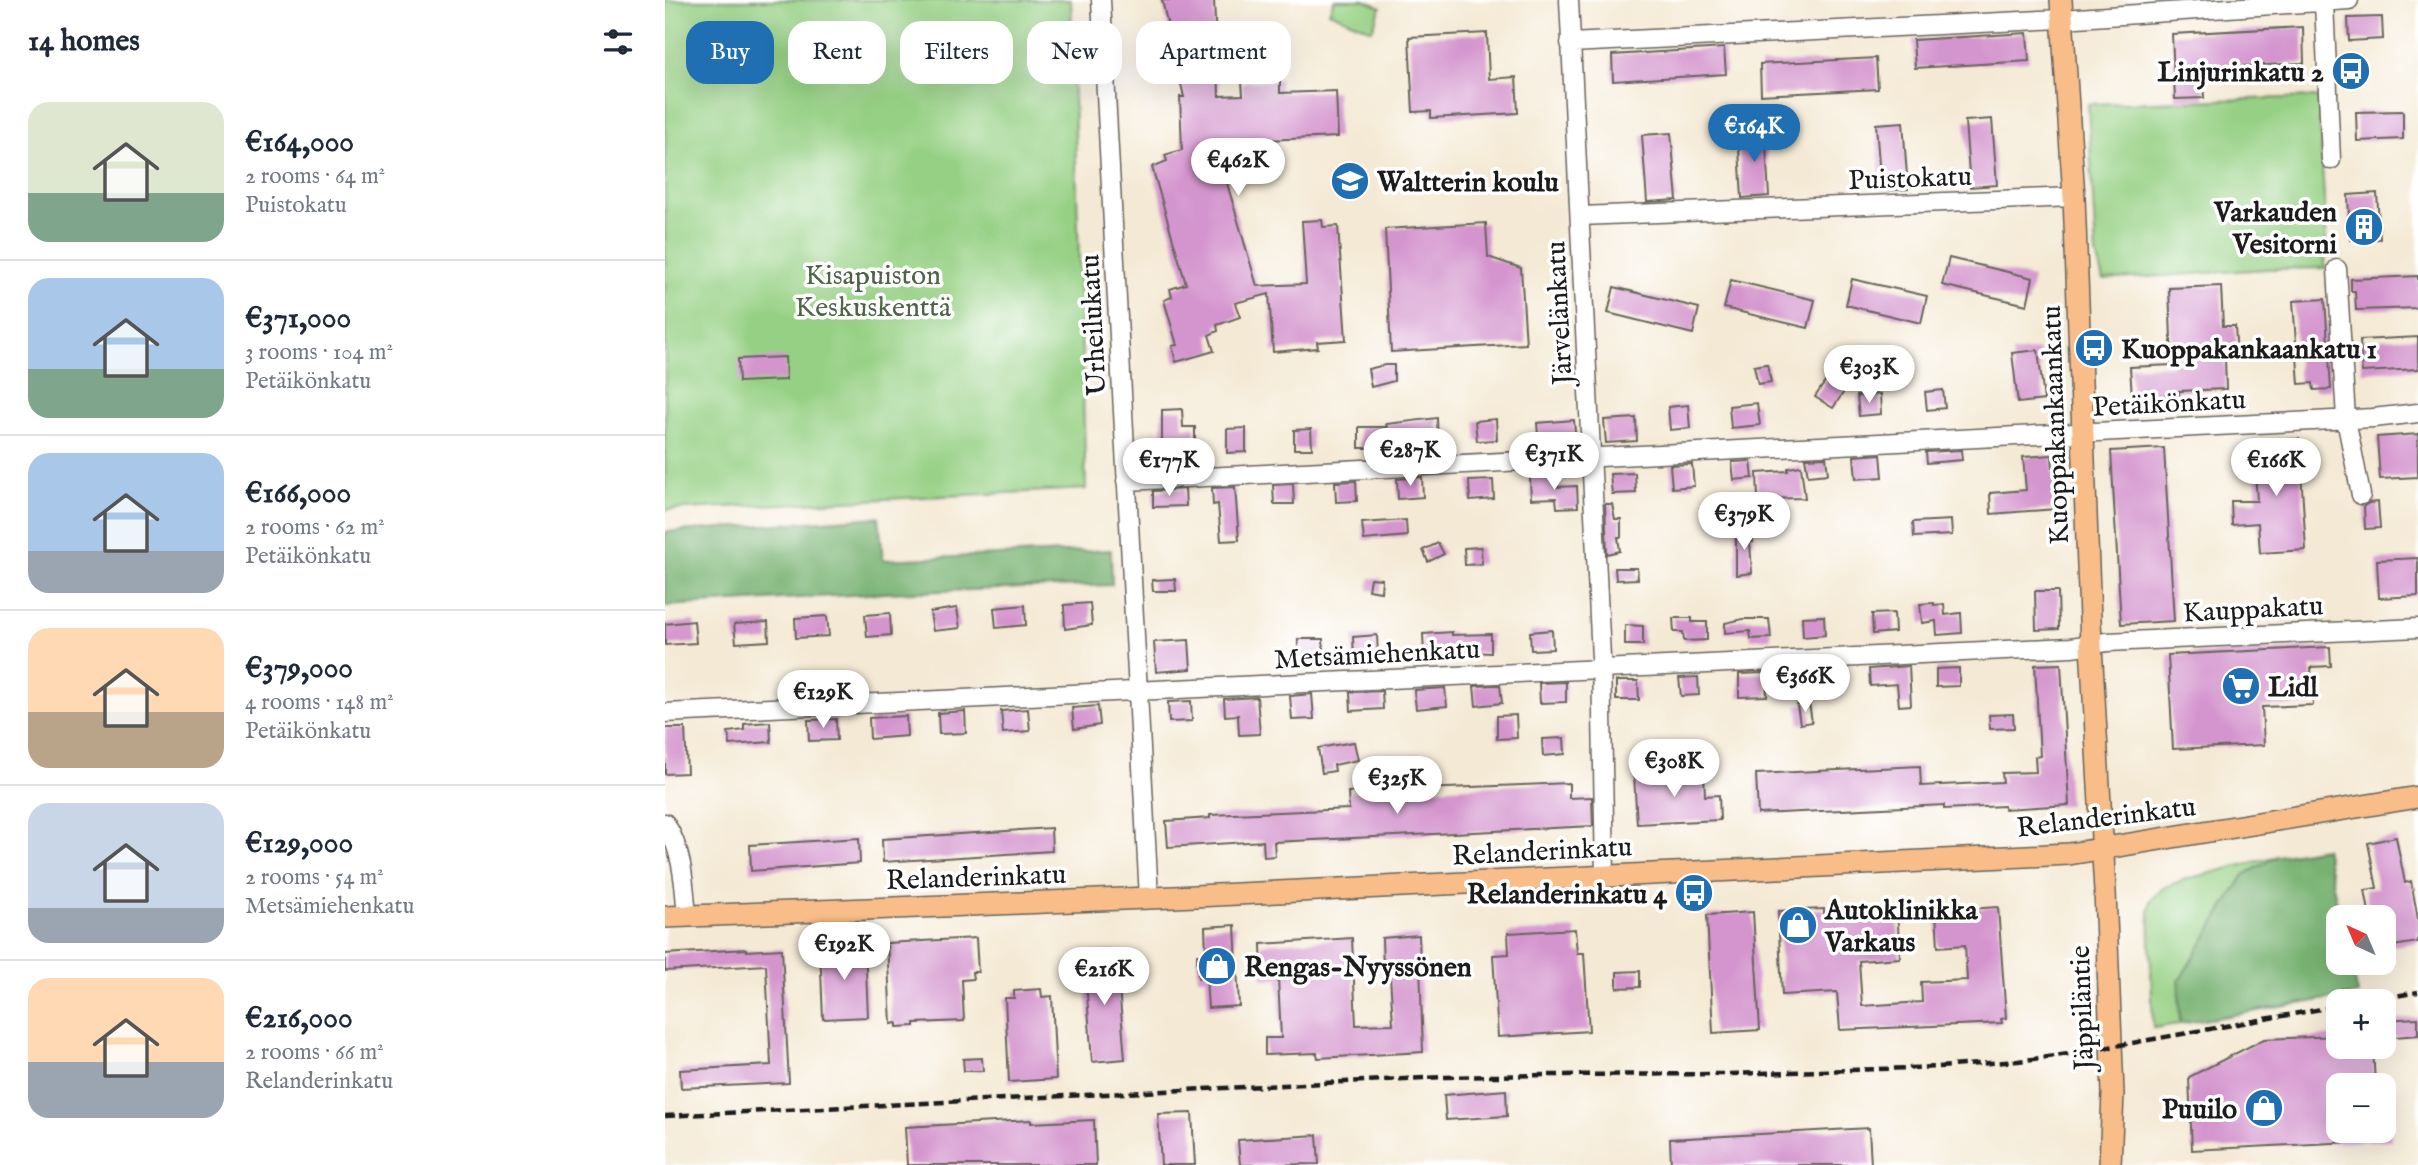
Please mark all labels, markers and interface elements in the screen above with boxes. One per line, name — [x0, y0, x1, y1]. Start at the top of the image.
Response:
chip: Buy — [686, 21, 774, 84]
chip: Rent — [788, 21, 886, 84]
chip: Filters — [900, 21, 1013, 84]
chip: New — [1027, 21, 1122, 84]
chip: Apartment — [1136, 21, 1291, 84]
text: 14 homes — [28, 23, 140, 61]
icon: filters — [599, 23, 637, 61]
bus stop icon: Linjurinkatu 2 — [2330, 50, 2372, 92]
place label: Linjurinkatu 2 — [2157, 56, 2324, 91]
pin: €164K — [1705, 104, 1803, 164]
text: €164K — [1724, 112, 1784, 141]
text: €164,000 — [245, 124, 354, 162]
icon: home — [84, 130, 168, 214]
pin: €462K — [1189, 138, 1287, 198]
text: €462K — [1207, 146, 1269, 175]
school or university icon: Waltterin koulu — [1329, 160, 1371, 202]
street label: Puistokatu — [1848, 160, 1973, 199]
text: 2 rooms · 64 m² — [245, 162, 385, 191]
place label: Waltterin koulu — [1376, 166, 1559, 201]
text: Puistokatu — [245, 191, 347, 220]
place label: Varkauden Vesitorni — [2213, 196, 2337, 263]
building icon: Varkauden Vesitorni — [2343, 206, 2385, 248]
street label: Järvelänkatu — [1539, 240, 1582, 389]
street label: Urheilukatu — [1073, 253, 1116, 396]
park label: Kisapuiston Keskuskenttä — [795, 259, 952, 326]
text: €371,000 — [245, 300, 351, 338]
street label: Kuoppakankaankatu — [2035, 305, 2078, 545]
icon: home — [84, 306, 168, 390]
bus stop icon: Kuoppakankaankatu 1 — [2073, 327, 2115, 369]
place label: Kuoppakankaankatu 1 — [2121, 333, 2377, 368]
text: 3 rooms · 104 m² — [245, 338, 393, 367]
pin: €303K — [1820, 346, 1918, 405]
text: €303K — [1840, 353, 1898, 382]
text: Petäikönkatu — [245, 367, 371, 396]
street label: Petäikönkatu — [2091, 383, 2247, 426]
pin: €287K — [1361, 428, 1459, 488]
pin: €371K — [1505, 433, 1603, 492]
text: €287K — [1380, 436, 1440, 465]
pin: €177K — [1120, 438, 1218, 498]
pin: €166K — [2227, 438, 2325, 498]
text: €371K — [1525, 440, 1583, 469]
text: €177K — [1139, 446, 1199, 475]
text: €166K — [2247, 446, 2305, 475]
text: €166,000 — [245, 475, 351, 513]
icon: home — [84, 481, 168, 565]
pin: €379K — [1695, 492, 1793, 552]
text: €379K — [1714, 500, 1774, 529]
text: 2 rooms · 62 m² — [245, 513, 385, 542]
text: Petäikönkatu — [245, 542, 371, 571]
street label: Kauppakatu — [2182, 589, 2324, 632]
street label: Metsämiehenkatu — [1273, 633, 1481, 678]
text: €379,000 — [245, 650, 353, 688]
pin: €366K — [1756, 654, 1854, 714]
icon: home — [84, 656, 168, 740]
text: €366K — [1776, 662, 1834, 691]
supermarket icon: Lidl — [2220, 665, 2262, 707]
pin: €129K — [774, 670, 872, 730]
place label: Lidl — [2268, 671, 2319, 706]
text: €129K — [793, 678, 853, 707]
text: 4 rooms · 148 m² — [245, 688, 394, 717]
text: Petäikönkatu — [245, 717, 371, 746]
pin: €308K — [1625, 740, 1723, 799]
text: €308K — [1644, 747, 1704, 776]
pin: €325K — [1348, 756, 1446, 816]
text: €325K — [1368, 764, 1426, 793]
street label: Relanderinkatu — [2015, 790, 2198, 847]
text: €129,000 — [245, 825, 353, 863]
street label: Relanderinkatu — [1451, 830, 1633, 875]
icon: home — [84, 831, 168, 915]
street label: Relanderinkatu — [885, 858, 1067, 899]
text: 2 rooms · 54 m² — [245, 863, 384, 892]
bus stop icon: Relanderinkatu 4 — [1673, 872, 1715, 914]
place label: Relanderinkatu 4 — [1467, 878, 1667, 913]
text: Metsämiehenkatu — [245, 892, 414, 921]
place label: Autoklinikka Varkaus — [1824, 894, 1978, 961]
shop icon: Autoklinikka Varkaus — [1777, 904, 1819, 946]
north arrow — [2326, 905, 2396, 975]
map controls — [2326, 905, 2396, 1143]
pin: €192K — [795, 922, 893, 982]
text: €192K — [814, 930, 874, 959]
shop icon: Rengas-Nyyssönen — [1196, 945, 1238, 987]
street label: Jäppiläntie — [2064, 945, 2103, 1074]
pin: €216K — [1055, 948, 1153, 1007]
place label: Rengas-Nyyssönen — [1244, 951, 1472, 986]
text: €216K — [1074, 955, 1134, 984]
button: + — [2326, 989, 2396, 1059]
text: €216,000 — [245, 1000, 353, 1038]
icon: home — [84, 1006, 168, 1090]
text: 2 rooms · 66 m² — [245, 1038, 384, 1067]
text: Relanderinkatu — [245, 1067, 393, 1096]
button: − — [2326, 1073, 2396, 1143]
shop icon: Puuilo — [2243, 1087, 2285, 1129]
place label: Puuilo — [2162, 1093, 2237, 1128]

